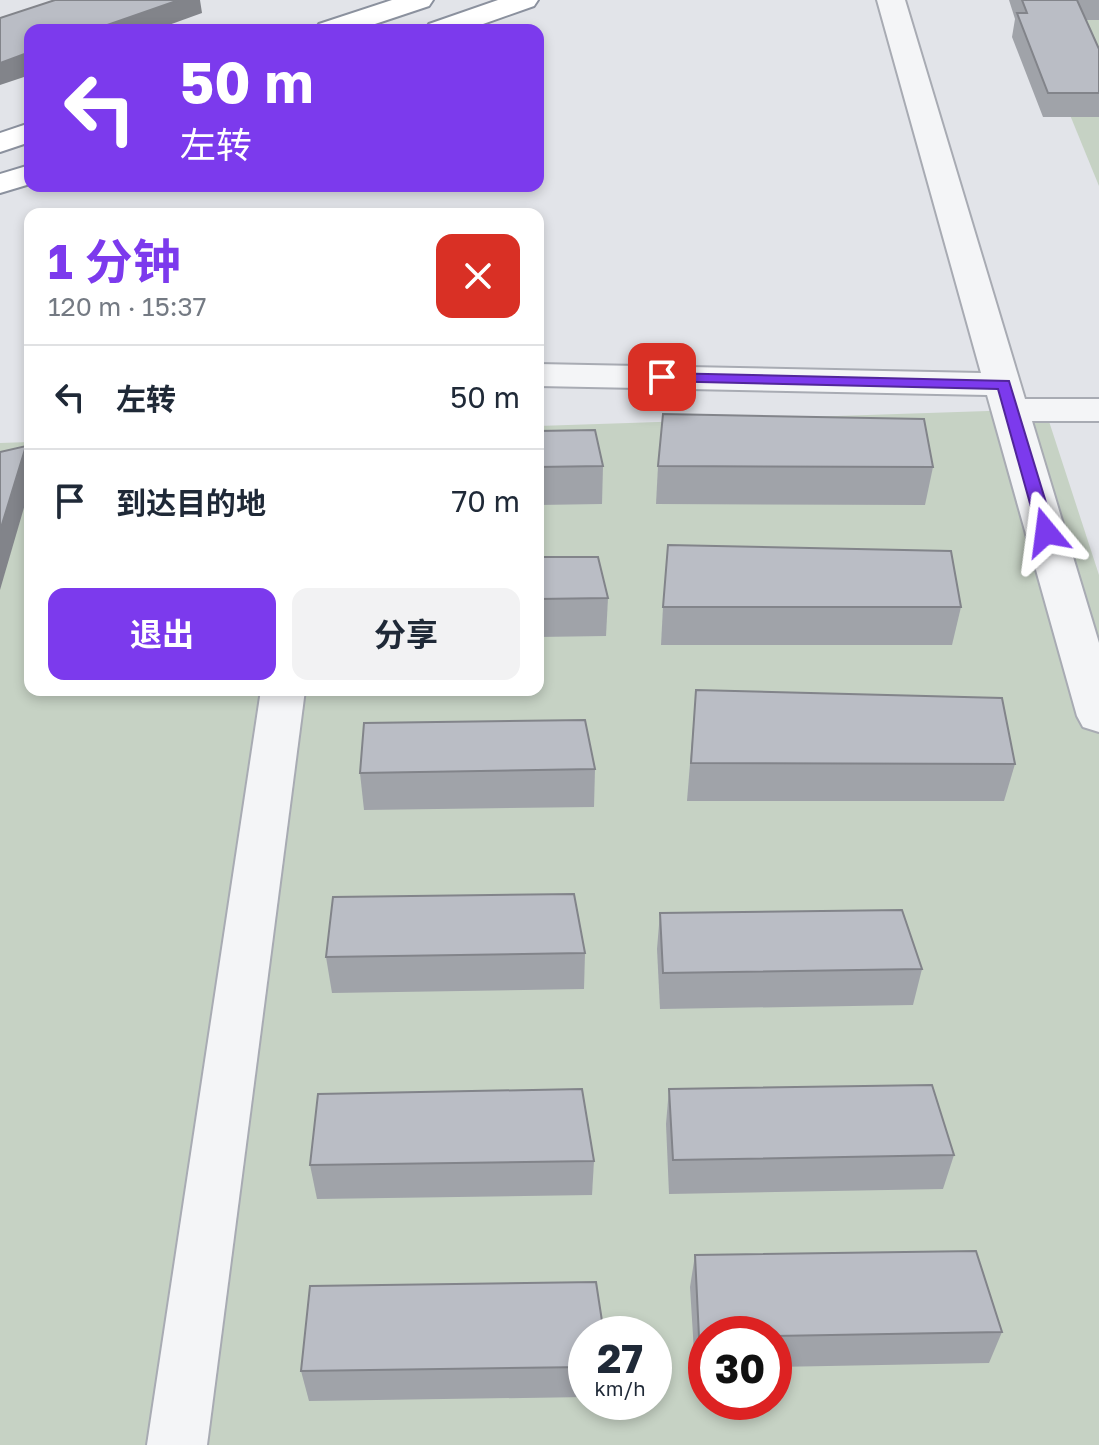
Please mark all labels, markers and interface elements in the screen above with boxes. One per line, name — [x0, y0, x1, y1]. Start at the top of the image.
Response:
text: 50 m — [180, 48, 314, 115]
icon: left — [48, 56, 152, 160]
text: 左转 — [180, 123, 252, 166]
text: 1 分钟 — [48, 232, 181, 290]
button: close — [436, 234, 520, 318]
text: 120 m · 15:37 — [48, 291, 207, 322]
pin — [628, 343, 696, 411]
icon: arrive — [640, 355, 684, 399]
icon: left — [48, 375, 92, 419]
text: 50 m — [450, 379, 520, 415]
text: 左转 — [116, 381, 176, 417]
icon: arrive — [48, 479, 92, 523]
text: 70 m — [451, 483, 520, 519]
text: 到达目的地 — [116, 485, 266, 521]
position arrow — [1004, 490, 1088, 574]
button: 退出 — [48, 588, 276, 680]
button: 分享 — [292, 588, 520, 680]
speed limit sign: 30 — [688, 1316, 792, 1420]
text: 27 — [597, 1334, 643, 1382]
text: km/h — [595, 1376, 645, 1400]

